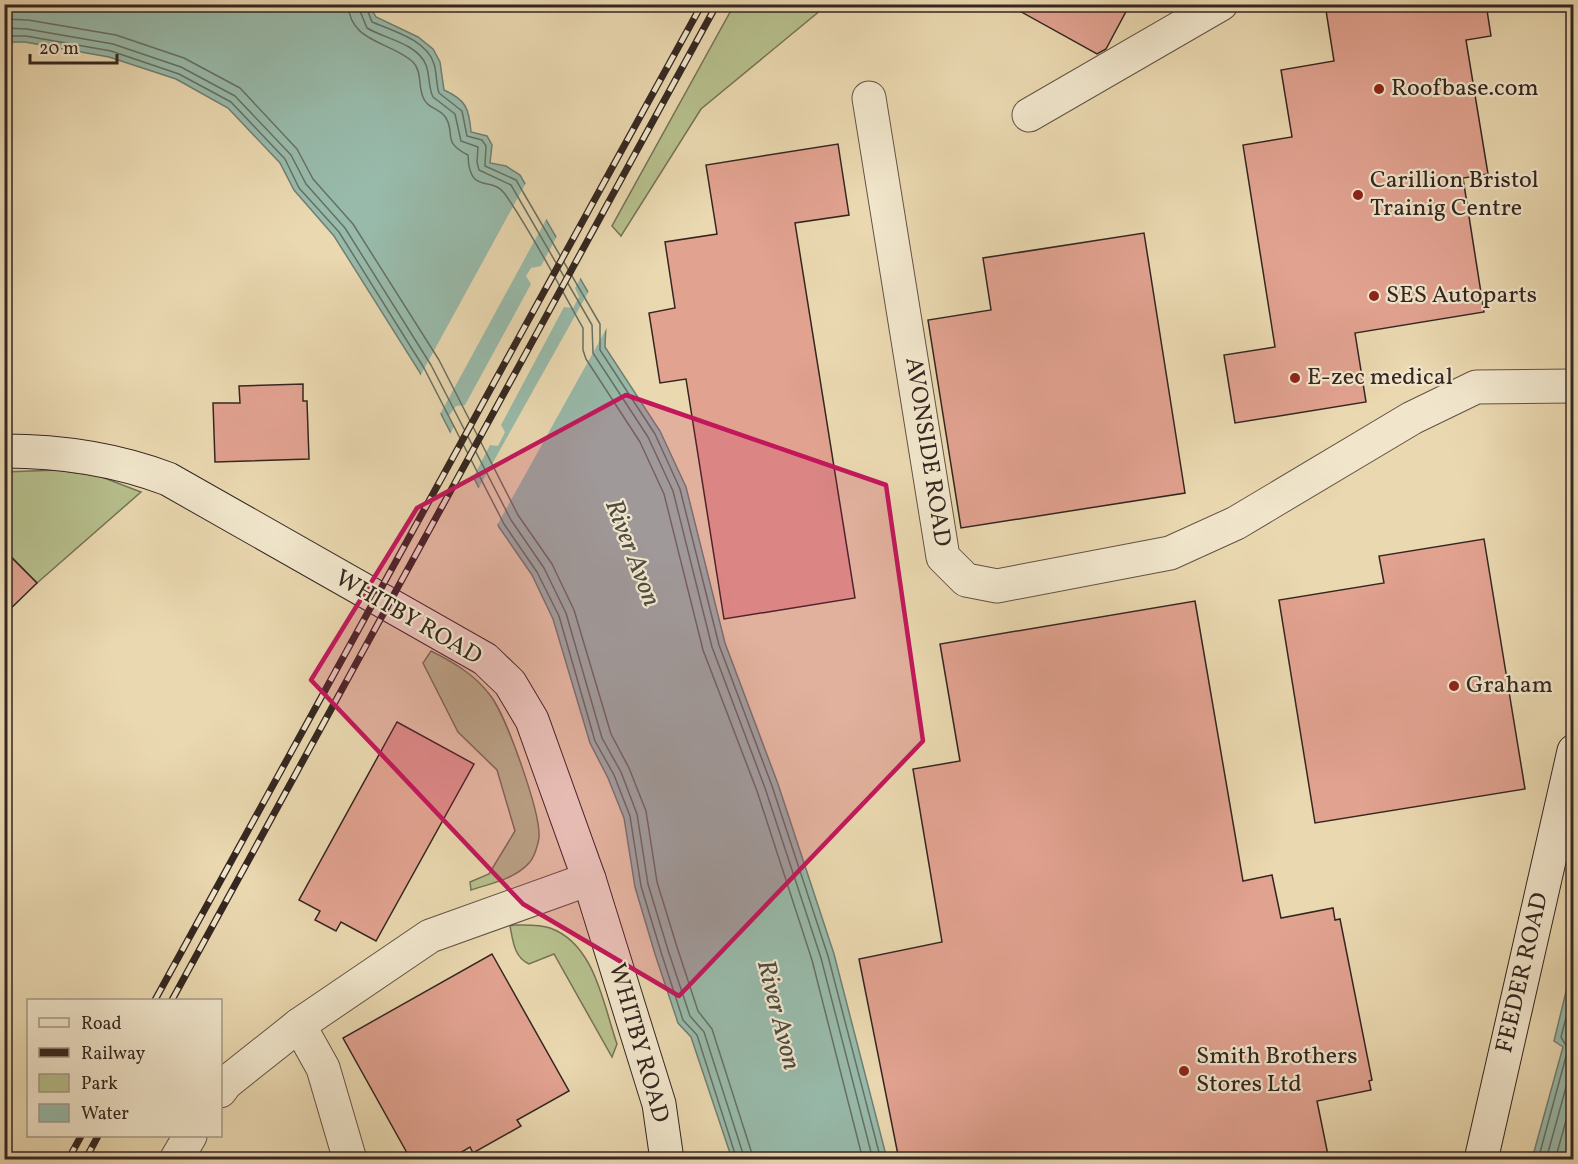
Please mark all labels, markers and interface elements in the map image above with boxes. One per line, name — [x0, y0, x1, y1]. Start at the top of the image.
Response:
scale bar — [30, 27, 117, 65]
text: 20 m — [39, 37, 79, 62]
place label: Roofbase.com — [1391, 72, 1539, 106]
marker: Roofbase.com — [1372, 82, 1386, 96]
place label: Carillion Bristol Trainig Centre — [1370, 164, 1539, 226]
marker: Carillion Bristol Trainig Centre — [1351, 188, 1365, 202]
place label: SES Autoparts — [1386, 279, 1537, 313]
marker: SES Autoparts — [1367, 289, 1381, 303]
street label: AVONSIDE ROAD — [895, 355, 959, 549]
place label: E-zec medical — [1307, 361, 1453, 395]
marker: E-zec medical — [1288, 371, 1302, 385]
water label: River Avon — [595, 494, 669, 612]
street label: WHITBY ROAD — [328, 562, 488, 674]
place label: Graham — [1466, 669, 1553, 703]
marker: Graham — [1447, 679, 1461, 693]
street label: FEEDER ROAD — [1488, 890, 1558, 1056]
water label: River Avon — [747, 956, 809, 1074]
street label: WHITBY ROAD — [599, 959, 677, 1127]
legend — [27, 999, 222, 1137]
text: Road — [81, 1012, 122, 1037]
place label: Smith Brothers Stores Ltd — [1196, 1040, 1357, 1102]
text: Railway — [81, 1042, 145, 1067]
marker: Smith Brothers Stores Ltd — [1177, 1064, 1191, 1078]
text: Park — [81, 1072, 118, 1097]
text: Water — [81, 1102, 129, 1127]

